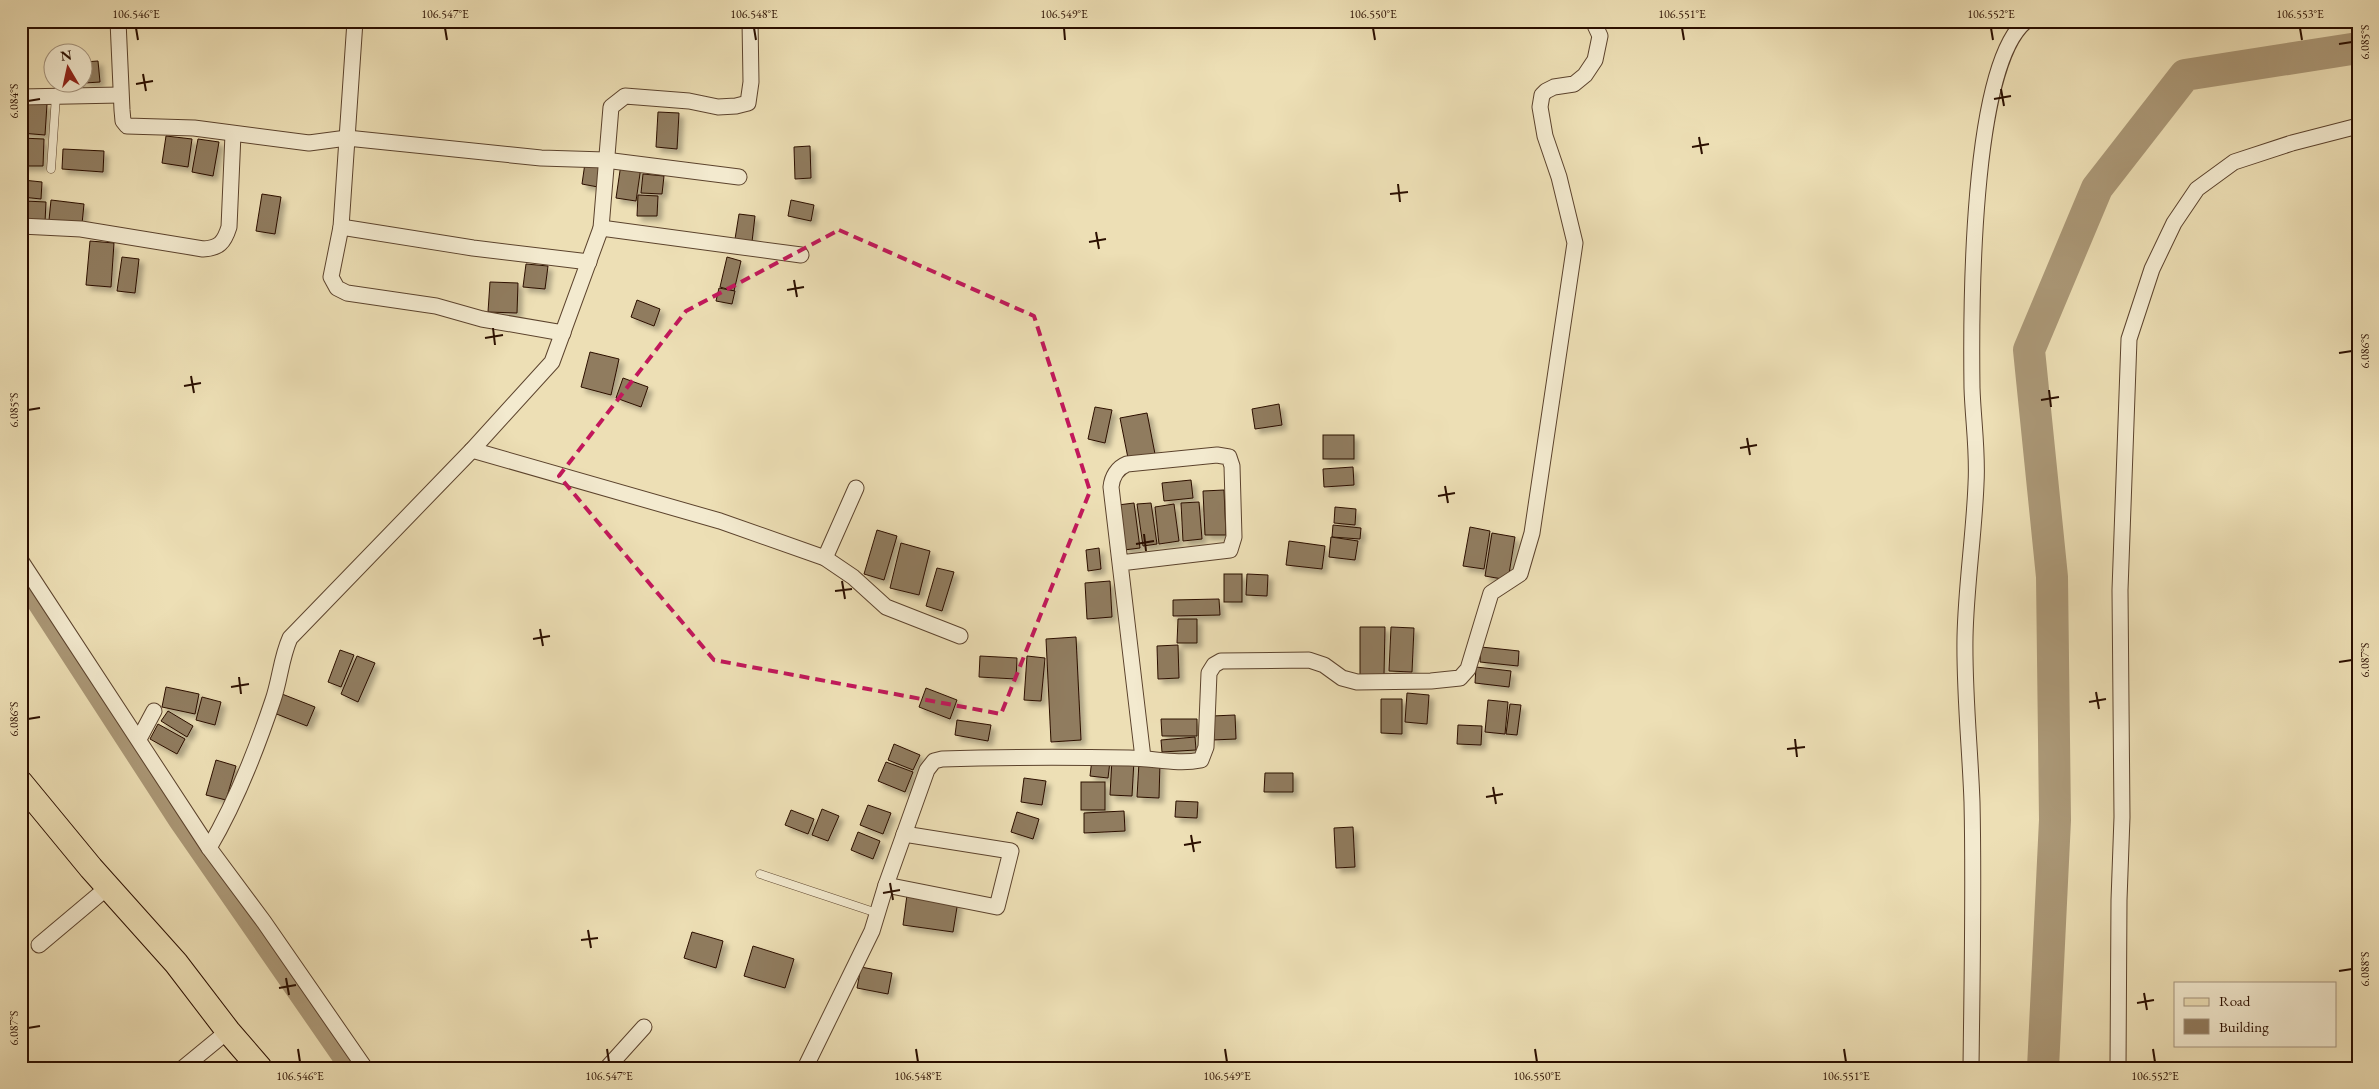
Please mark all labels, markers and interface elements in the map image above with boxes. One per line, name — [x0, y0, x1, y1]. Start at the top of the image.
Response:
text: 106.546°E — [112, 6, 160, 22]
text: 106.547°E — [421, 6, 469, 22]
text: 106.548°E — [730, 6, 778, 22]
text: 106.549°E — [1040, 6, 1088, 22]
text: 106.550°E — [1349, 6, 1397, 22]
text: 106.551°E — [1658, 6, 1706, 22]
text: 106.552°E — [1967, 6, 2015, 22]
text: 106.553°E — [2276, 6, 2324, 22]
text: 6.085°S — [2357, 24, 2373, 59]
north arrow — [42, 42, 92, 92]
text: N — [59, 45, 74, 65]
text: 6.084°S — [6, 83, 22, 118]
text: 6.086°S — [2357, 333, 2373, 368]
text: 6.085°S — [6, 392, 22, 427]
text: 6.087°S — [2357, 642, 2373, 677]
text: 6.086°S — [6, 701, 22, 736]
text: 6.088°S — [2357, 951, 2373, 986]
legend — [2174, 982, 2336, 1046]
text: Road — [2219, 991, 2251, 1010]
text: 6.087°S — [6, 1010, 22, 1045]
text: Building — [2219, 1017, 2269, 1036]
text: 106.546°E — [276, 1068, 324, 1084]
text: 106.547°E — [585, 1068, 633, 1084]
text: 106.548°E — [894, 1068, 942, 1084]
text: 106.549°E — [1203, 1068, 1251, 1084]
text: 106.550°E — [1513, 1068, 1561, 1084]
text: 106.551°E — [1822, 1068, 1870, 1084]
text: 106.552°E — [2131, 1068, 2179, 1084]

